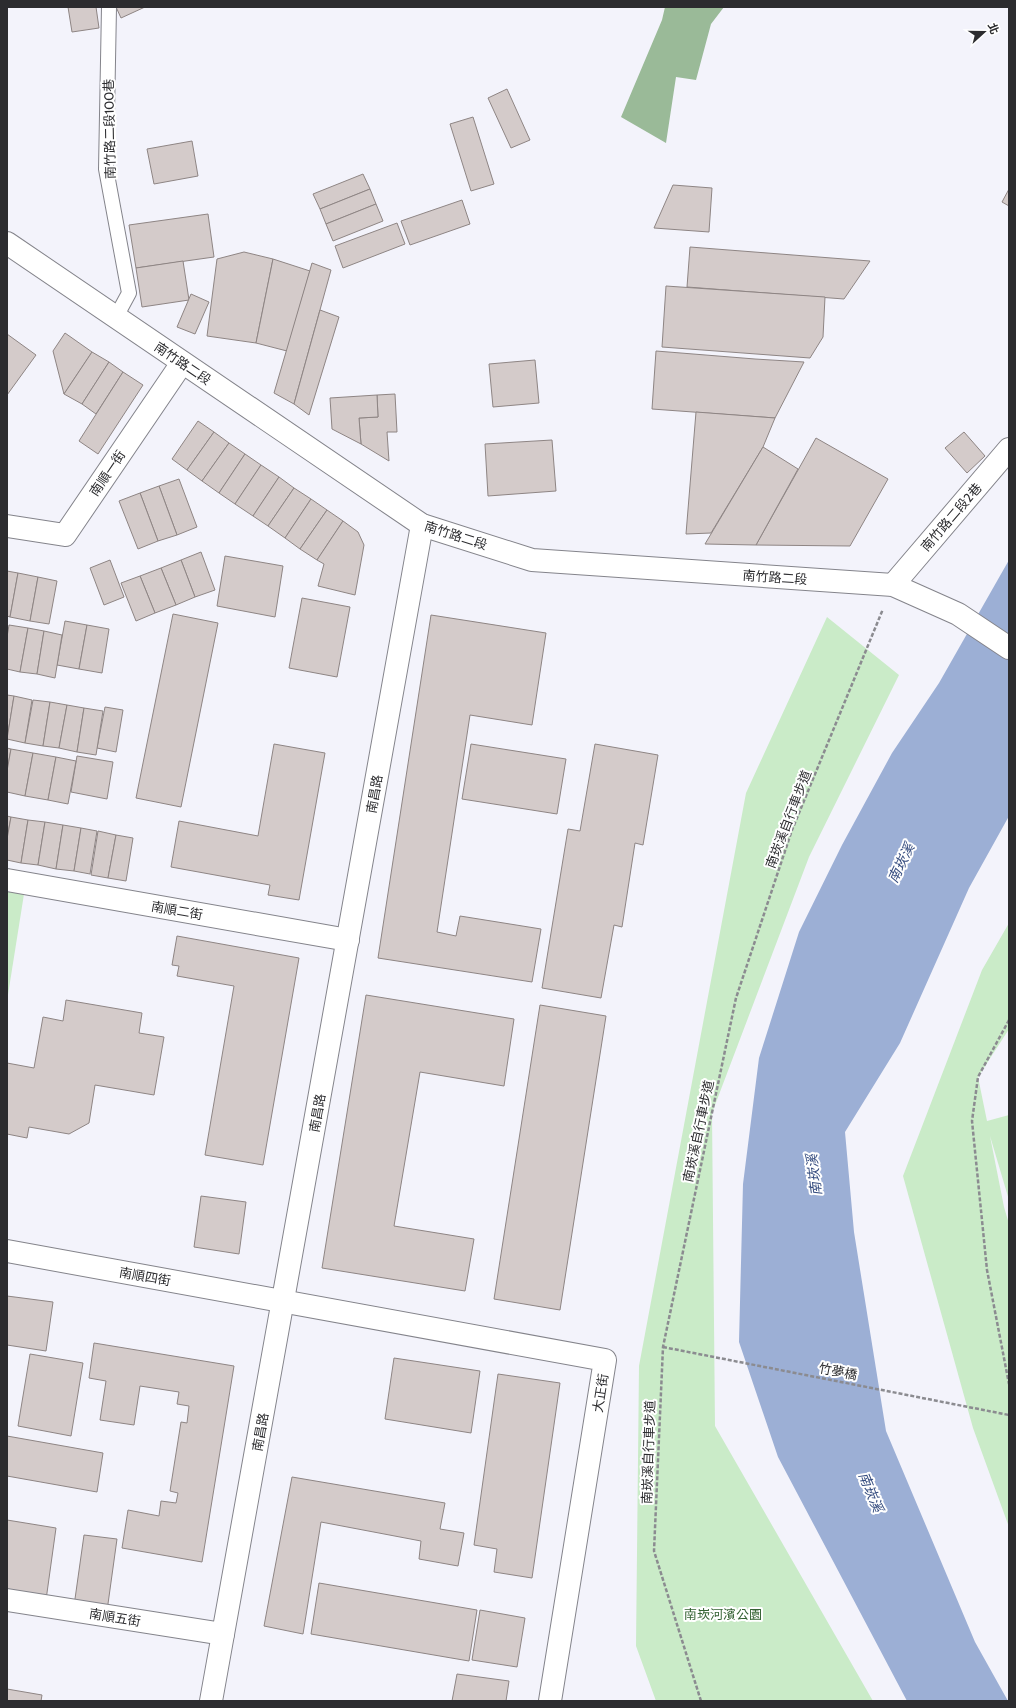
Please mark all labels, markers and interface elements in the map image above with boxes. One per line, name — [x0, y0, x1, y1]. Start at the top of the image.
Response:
north arrow — [964, 12, 1004, 52]
text: 北 — [985, 21, 1002, 36]
street label: 南竹路二段100巷 — [100, 79, 118, 179]
street label: 南竹路二段 — [152, 338, 214, 388]
street label: 南順一街 — [86, 447, 128, 499]
street label: 南竹路二段2巷 — [917, 480, 985, 554]
street label: 南竹路二段 — [423, 517, 489, 553]
street label: 南竹路二段 — [742, 567, 808, 587]
street label: 南崁溪自行車步道 — [762, 768, 814, 870]
street label: 南昌路 — [363, 773, 385, 815]
water label: 南崁溪 — [884, 838, 919, 886]
street label: 南順二街 — [150, 898, 204, 922]
street label: 南崁溪自行車步道 — [679, 1078, 717, 1184]
street label: 南昌路 — [306, 1092, 328, 1134]
water label: 南崁溪 — [802, 1151, 825, 1197]
street label: 南順四街 — [118, 1264, 172, 1288]
street label: 竹夢橋 — [817, 1359, 859, 1383]
street label: 大正街 — [589, 1372, 611, 1414]
street label: 南崁溪自行車步道 — [638, 1400, 658, 1504]
street label: 南昌路 — [249, 1411, 271, 1453]
water label: 南崁溪 — [855, 1469, 888, 1517]
street label: 南順五街 — [88, 1605, 142, 1629]
park label: 南崁河濱公園 — [684, 1606, 762, 1622]

